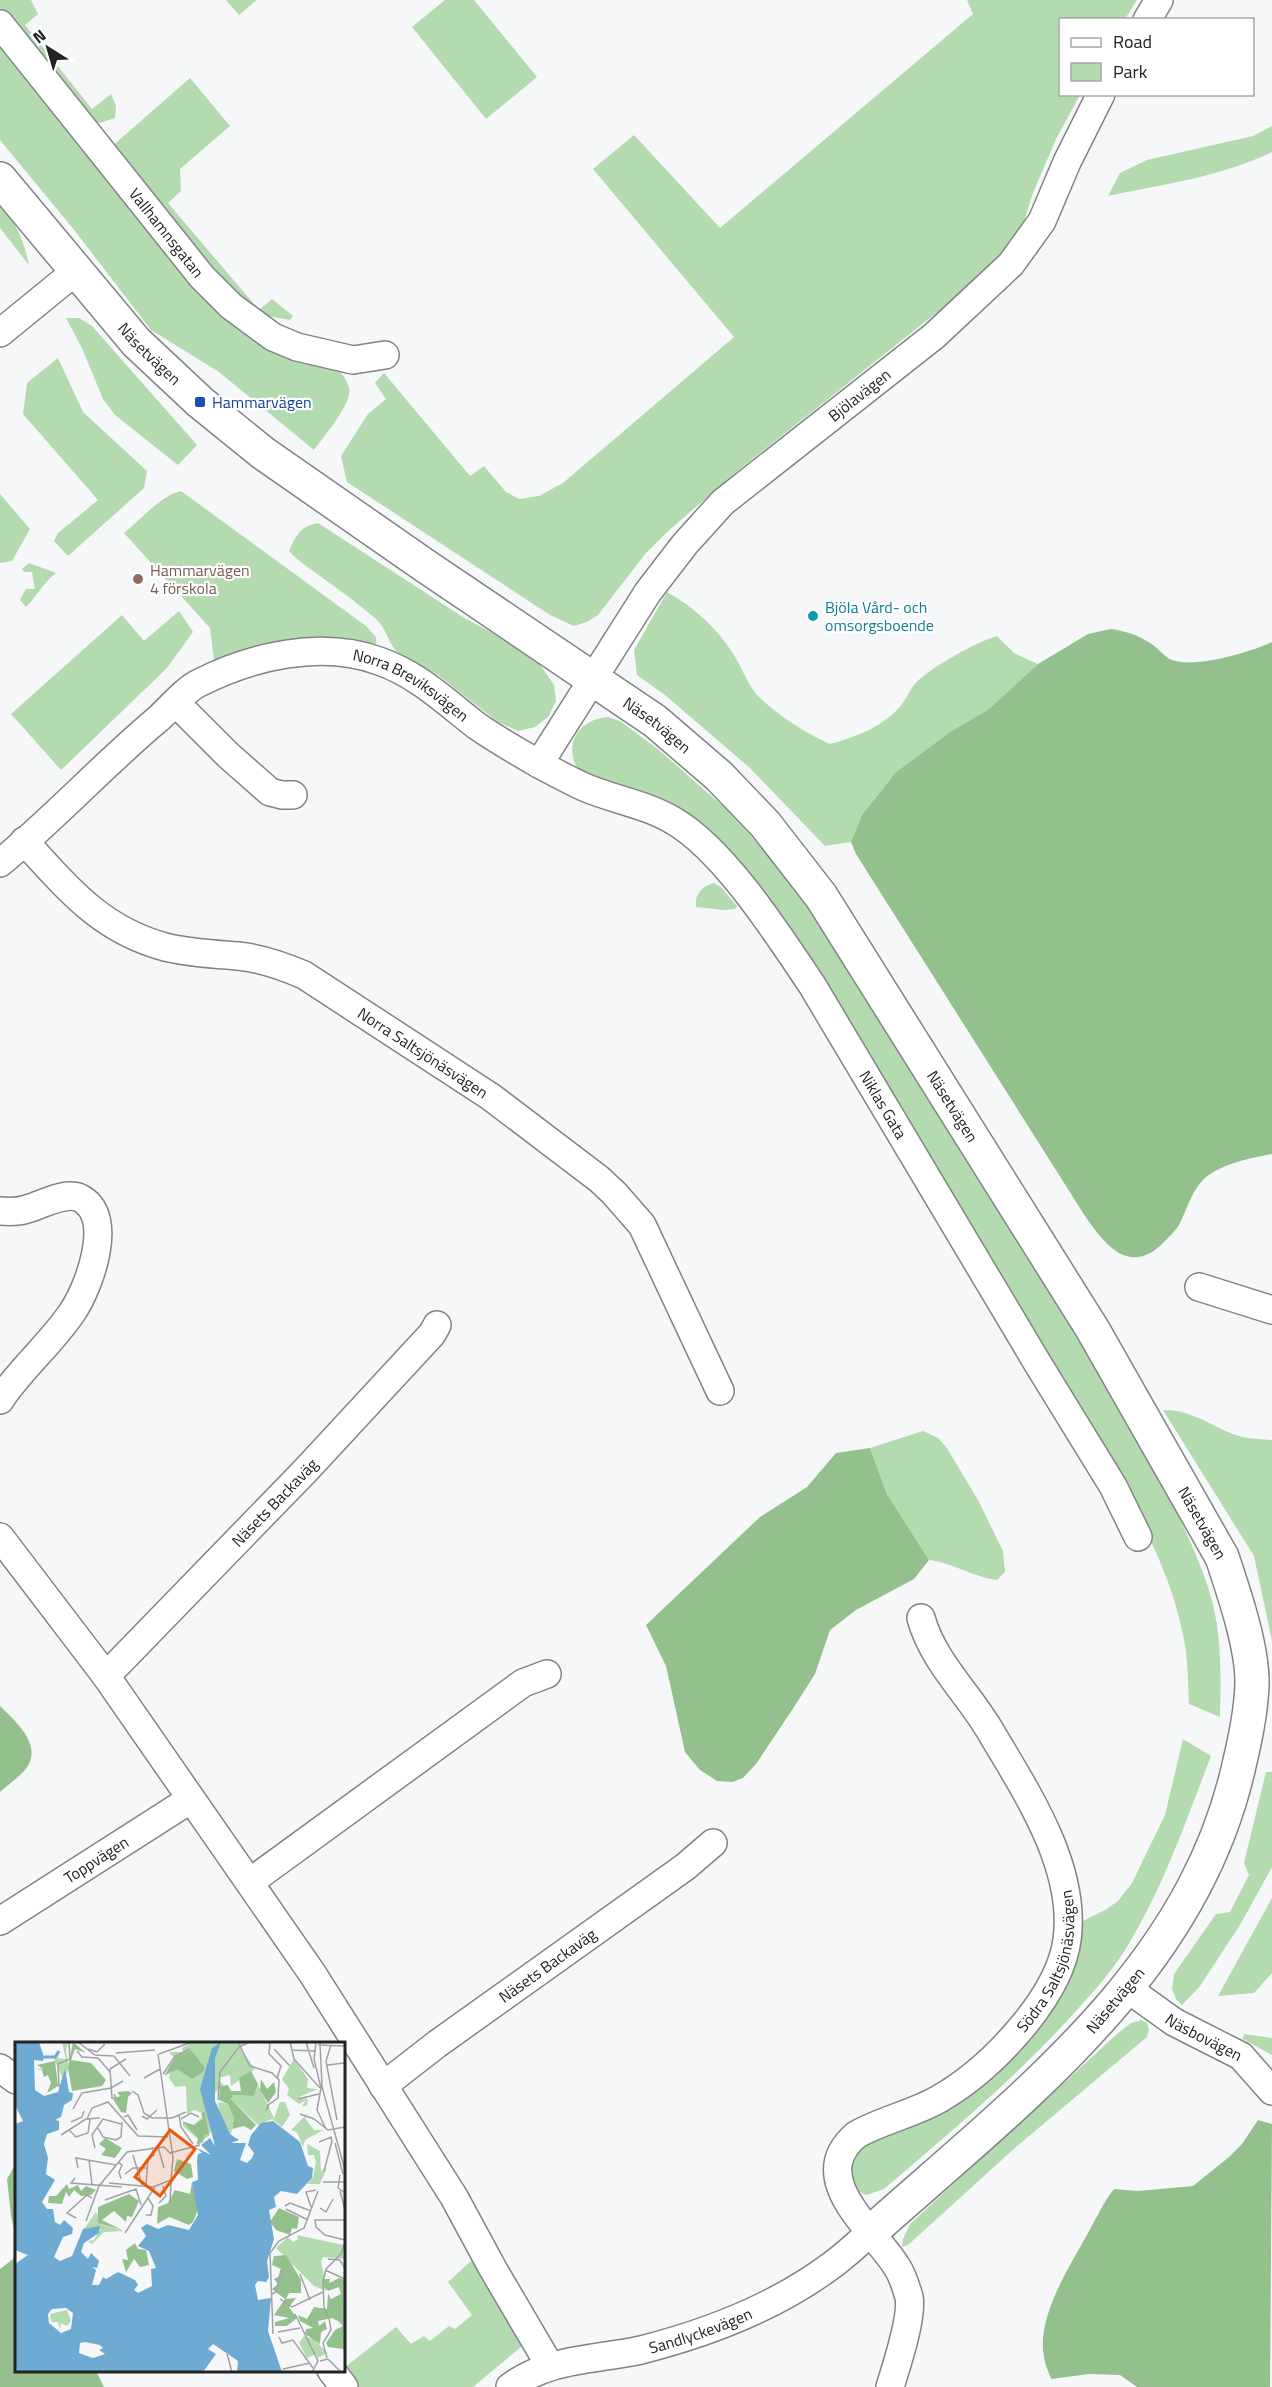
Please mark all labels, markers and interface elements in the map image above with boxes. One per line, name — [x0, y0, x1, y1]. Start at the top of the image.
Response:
north arrow — [18, 18, 78, 78]
legend — [1059, 18, 1254, 96]
text: N — [27, 23, 51, 49]
text: Road — [1113, 28, 1152, 55]
text: Park — [1113, 58, 1148, 85]
street label: Vallhamnsgatan — [123, 183, 210, 283]
street label: Näsetvägen — [112, 317, 187, 390]
street label: Bjölavägen — [823, 362, 896, 427]
place label: Hammarvägen — [212, 390, 312, 414]
marker: Hammarvägen — [193, 395, 207, 409]
place label: Hammarvägen 4 förskola — [150, 558, 250, 600]
marker: Hammarvägen 4 förskola — [131, 572, 145, 586]
place label: Bjöla Vård- och omsorgsboende — [825, 595, 934, 637]
marker: Bjöla Vård- och omsorgsboende — [806, 609, 820, 623]
street label: Norra Breviksvägen — [351, 642, 474, 727]
street label: Näsetvägen — [618, 691, 696, 759]
street label: Norra Saltsjönäsvägen — [353, 1001, 493, 1104]
street label: Niklas Gata — [853, 1066, 913, 1144]
street label: Näsetvägen — [921, 1066, 984, 1147]
street label: Näsets Backaväg — [226, 1453, 323, 1552]
street label: Näsetvägen — [1172, 1482, 1233, 1564]
street label: Toppvägen — [59, 1830, 133, 1889]
street label: Södra Saltsjönäsvägen — [1011, 1888, 1080, 2037]
street label: Näsets Backaväg — [493, 1922, 601, 2008]
street label: Näsetvägen — [1080, 1961, 1150, 2039]
street label: Näsbovägen — [1160, 2007, 1246, 2067]
inset map — [15, 2042, 345, 2372]
street label: Sandlyckevägen — [646, 2301, 756, 2359]

